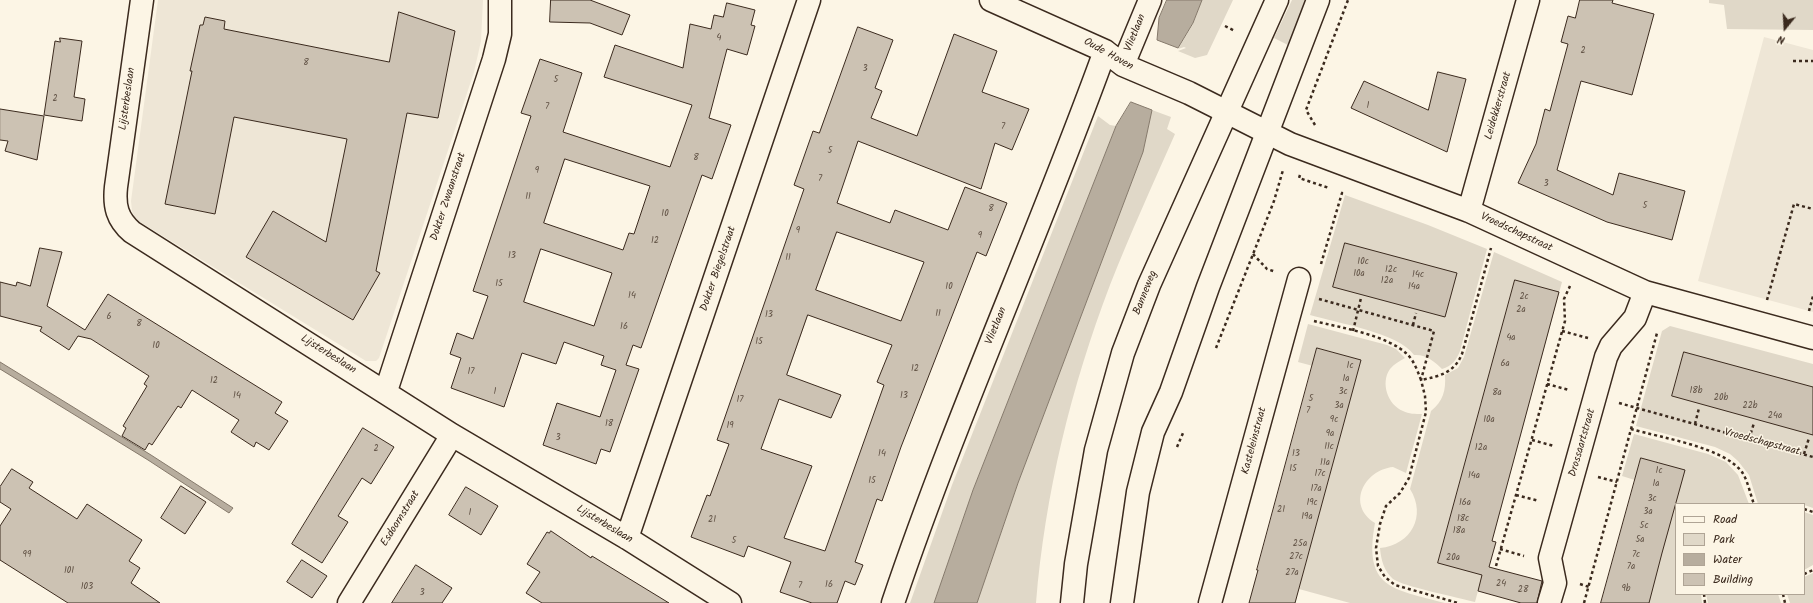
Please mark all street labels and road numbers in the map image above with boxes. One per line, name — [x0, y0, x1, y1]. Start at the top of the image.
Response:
street label: Vlietlaan — [1123, 12, 1149, 54]
street label: Oude Hoven — [1081, 36, 1135, 74]
street label: Lijsterbeslaan — [117, 67, 139, 131]
street label: Leidekkerstraat — [1483, 70, 1515, 142]
street label: Dokter Zwaanstraat — [428, 151, 470, 243]
street label: Vroedschapstraat — [1478, 211, 1554, 255]
street label: Dokter Biegelstraat — [698, 225, 740, 313]
street label: Banneweg — [1131, 269, 1161, 317]
street label: Vlietlaan — [984, 305, 1010, 347]
street label: Lijsterbeslaan — [298, 333, 358, 377]
street label: Kasteleinstraat — [1240, 406, 1270, 476]
street label: Drossaartstraat — [1567, 407, 1599, 479]
street label: Vroedschapstraat — [1723, 427, 1801, 459]
street label: Esdoornstraat — [379, 489, 423, 549]
street label: Lijsterbeslaan — [573, 503, 635, 547]

